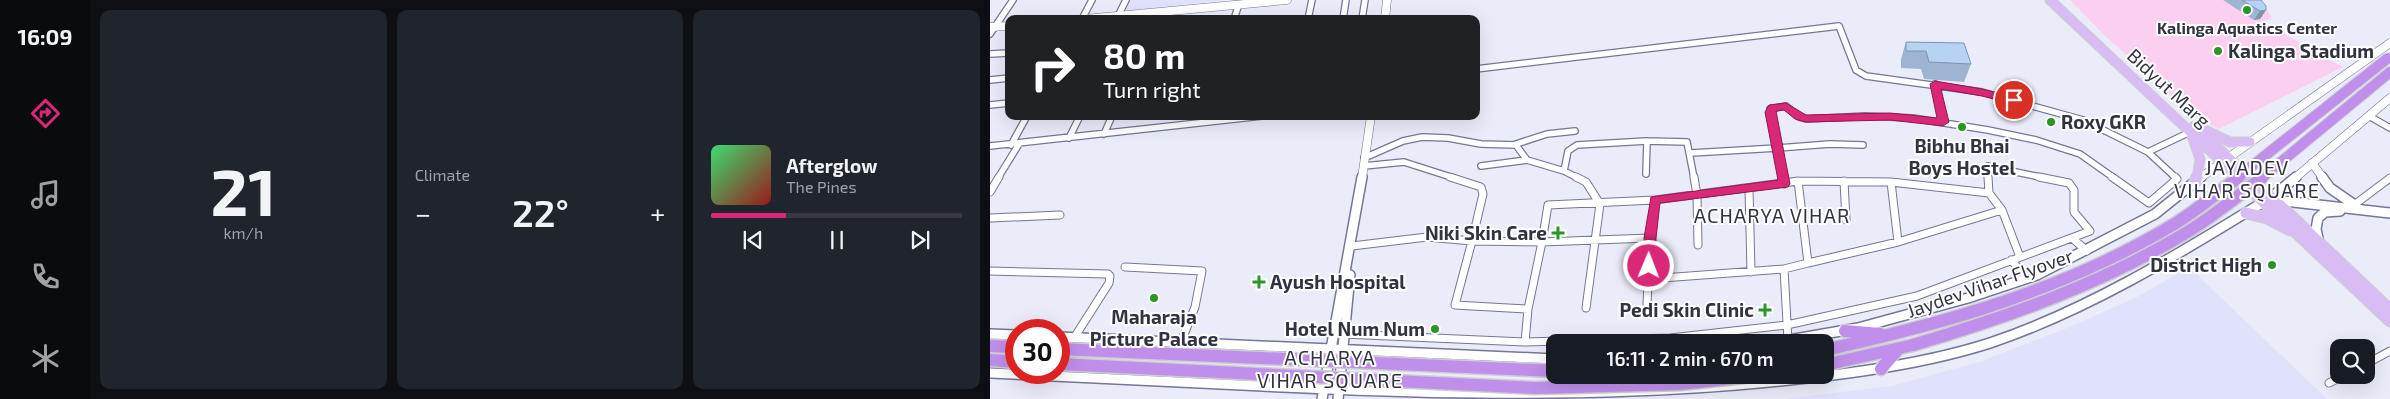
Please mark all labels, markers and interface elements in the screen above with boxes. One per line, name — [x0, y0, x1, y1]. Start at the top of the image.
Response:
marker: Kalinga Aquatics Center — [2241, 4, 2253, 16]
place label: Kalinga Aquatics Center — [2157, 18, 2337, 37]
text: 16:09 — [17, 23, 73, 49]
text: 80 m — [1103, 34, 1185, 76]
icon: right — [1020, 35, 1085, 100]
place label: Kalinga Stadium — [2228, 39, 2374, 62]
street label: Bidyut Marg — [2123, 43, 2216, 132]
marker: Kalinga Stadium — [2212, 45, 2224, 57]
text: Turn right — [1103, 76, 1201, 102]
pin — [1993, 79, 2035, 121]
icon: arrive — [2000, 86, 2028, 114]
icon: directions — [28, 96, 63, 131]
place label: Roxy GKR — [2061, 110, 2146, 134]
marker: Roxy GKR — [2045, 116, 2057, 128]
marker: Bibhu Bhai Boys Hostel — [1956, 121, 1968, 133]
place label: Bibhu Bhai Boys Hostel — [1908, 134, 2016, 180]
text: 21 — [210, 151, 276, 229]
text: Afterglow — [786, 154, 877, 177]
district label: JAYADEV VIHAR SQUARE — [2174, 155, 2320, 202]
text: Climate — [415, 165, 470, 184]
icon: music — [28, 177, 63, 212]
text: The Pines — [786, 177, 857, 196]
text: 22° — [512, 189, 569, 235]
text: − — [415, 196, 431, 230]
text: + — [650, 196, 665, 230]
district label: ACHARYA VIHAR — [1694, 203, 1850, 227]
place label: Niki Skin Care — [1425, 221, 1547, 244]
text: km/h — [223, 223, 263, 242]
icon: previous — [739, 226, 767, 254]
icon: pause — [823, 226, 851, 254]
icon: next — [906, 226, 934, 254]
marker: Niki Skin Care — [1551, 226, 1565, 240]
position arrow — [1622, 239, 1674, 291]
street label: Jaydev Vihar Flyover — [1904, 243, 2076, 322]
place label: District High — [2150, 253, 2262, 276]
icon: phone — [28, 259, 63, 294]
marker: District High — [2266, 259, 2278, 271]
place label: Ayush Hospital — [1270, 270, 1406, 294]
marker: Ayush Hospital — [1252, 275, 1266, 289]
marker: Maharaja Picture Palace — [1148, 292, 1160, 304]
place label: Pedi Skin Clinic — [1619, 298, 1754, 321]
marker: Pedi Skin Clinic — [1758, 303, 1772, 317]
place label: Maharaja Picture Palace — [1090, 305, 1218, 350]
place label: Hotel Num Num — [1285, 317, 1425, 340]
speed limit sign: 30 — [1005, 319, 1070, 384]
marker: Hotel Num Num — [1429, 323, 1441, 335]
map controls — [2330, 339, 2375, 384]
button: search — [2330, 339, 2375, 384]
icon: climate — [28, 341, 63, 376]
district label: ACHARYA VIHAR SQUARE — [1257, 345, 1403, 392]
text: 16:11 · 2 min · 670 m — [1606, 347, 1774, 370]

